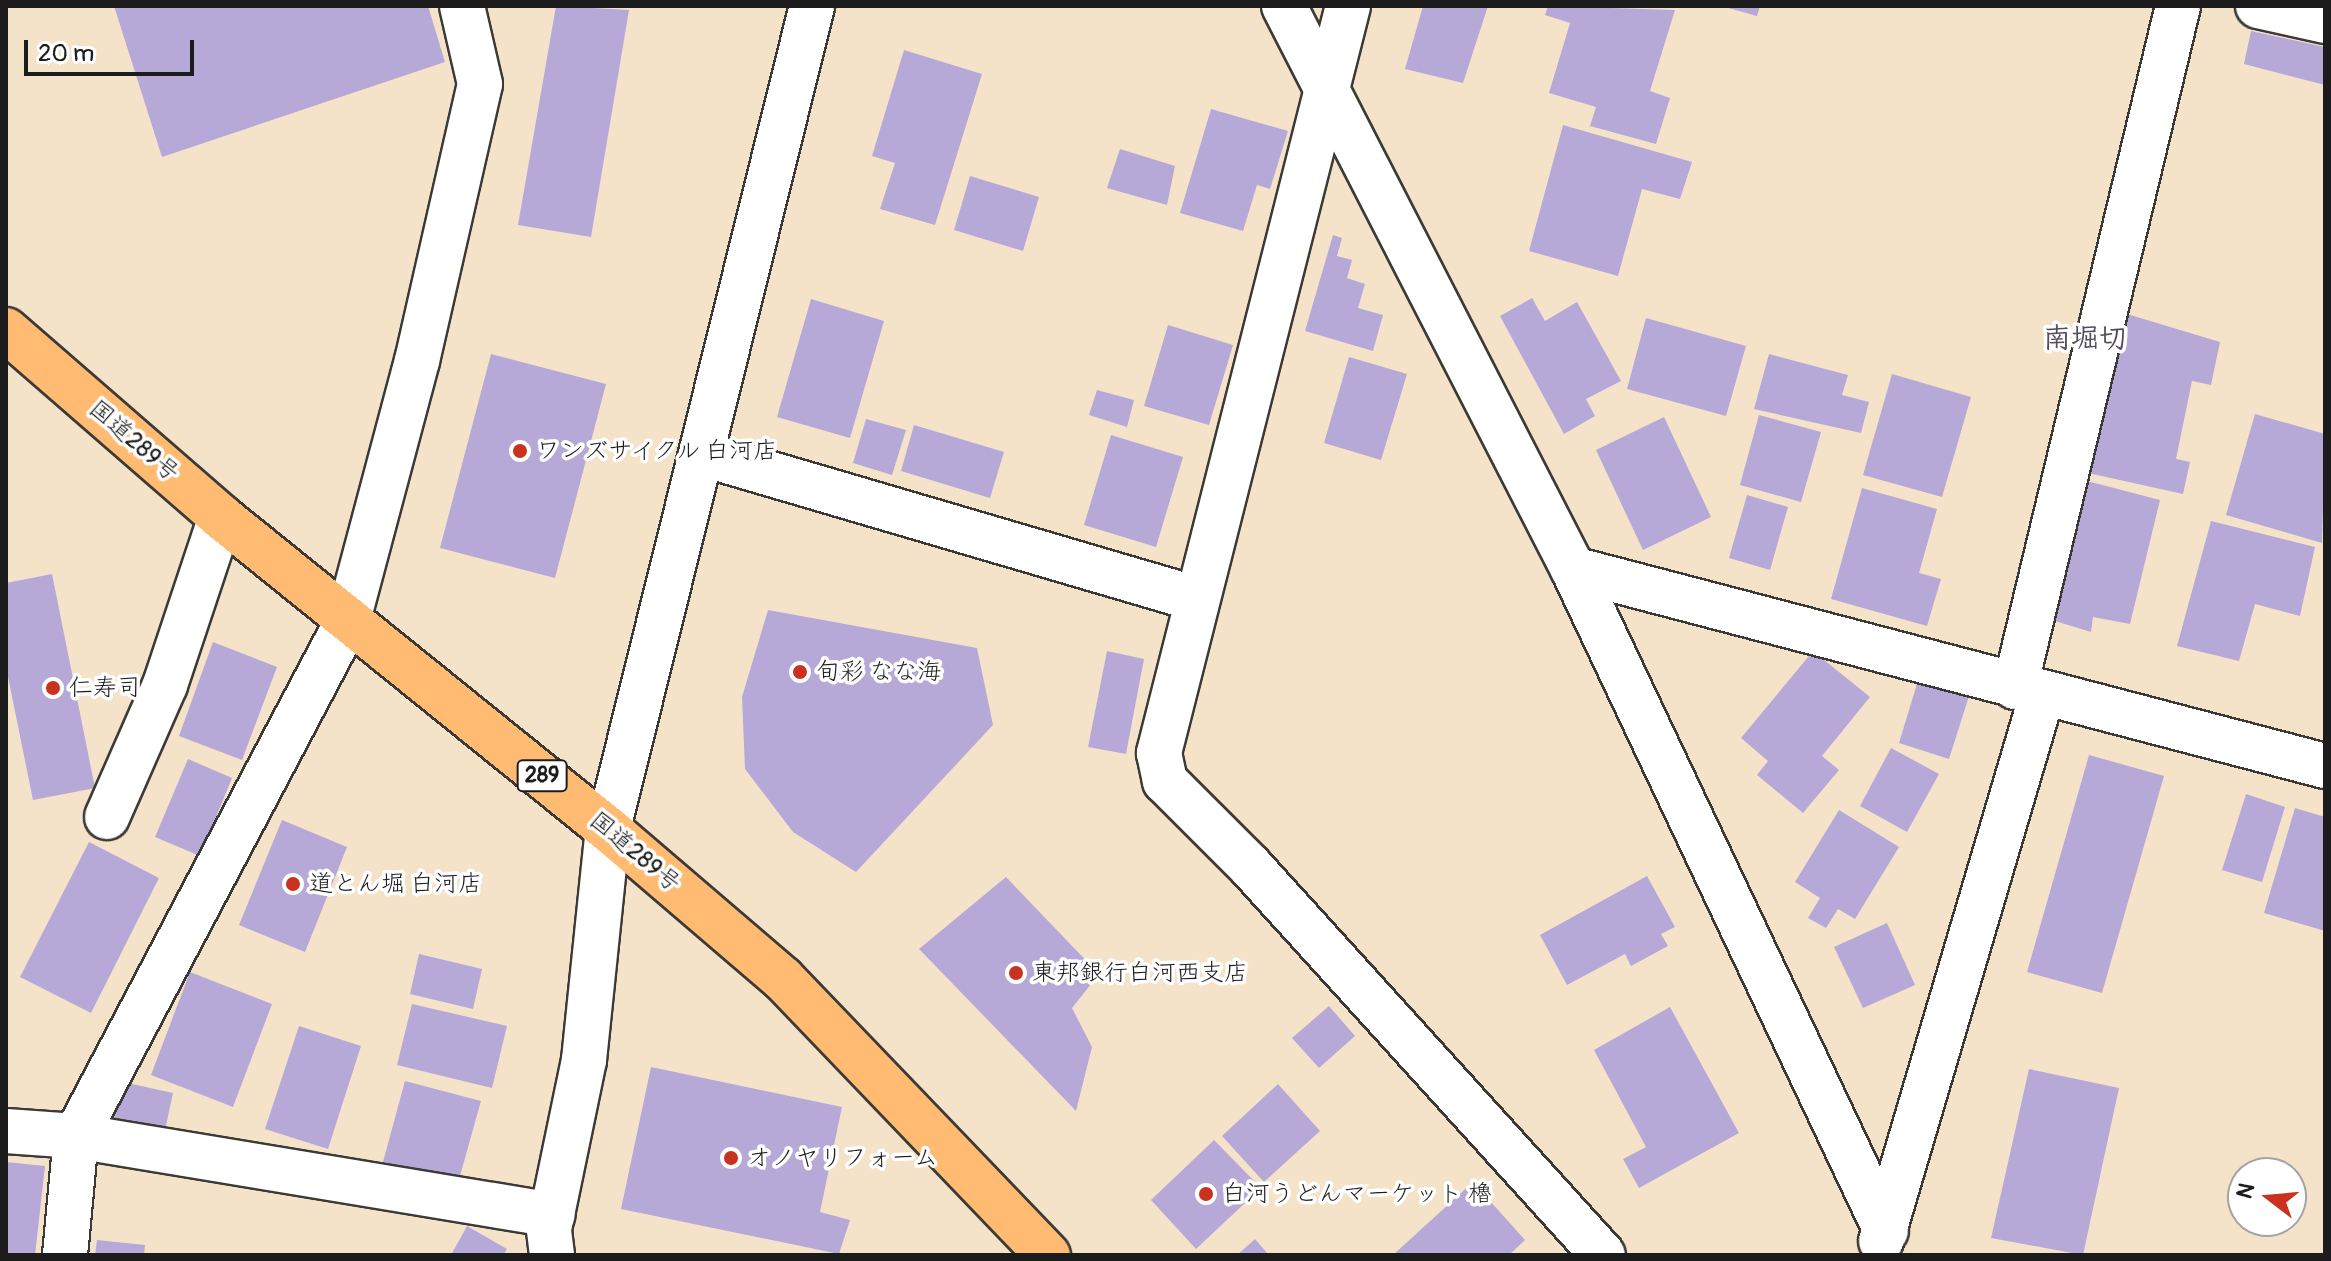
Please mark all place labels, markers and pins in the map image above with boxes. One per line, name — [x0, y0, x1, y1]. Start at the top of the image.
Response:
place label: ワンズサイクル 白河店 — [536, 437, 781, 465]
marker: ワンズサイクル 白河店 — [511, 442, 529, 460]
place label: 旬彩 なな海 — [816, 658, 941, 686]
marker: 旬彩 なな海 — [791, 663, 809, 681]
place label: 仁寿司 — [69, 674, 141, 702]
marker: 仁寿司 — [44, 679, 62, 697]
place label: 道とん堀 白河店 — [309, 870, 482, 898]
marker: 道とん堀 白河店 — [284, 875, 302, 893]
place label: 東邦銀行白河西支店 — [1032, 959, 1248, 987]
marker: 東邦銀行白河西支店 — [1007, 964, 1025, 982]
place label: オノヤリフォーム — [747, 1144, 939, 1172]
marker: オノヤリフォーム — [722, 1149, 740, 1167]
place label: 白河うどんマーケット 櫓 — [1222, 1180, 1491, 1208]
marker: 白河うどんマーケット 櫓 — [1197, 1185, 1215, 1203]

